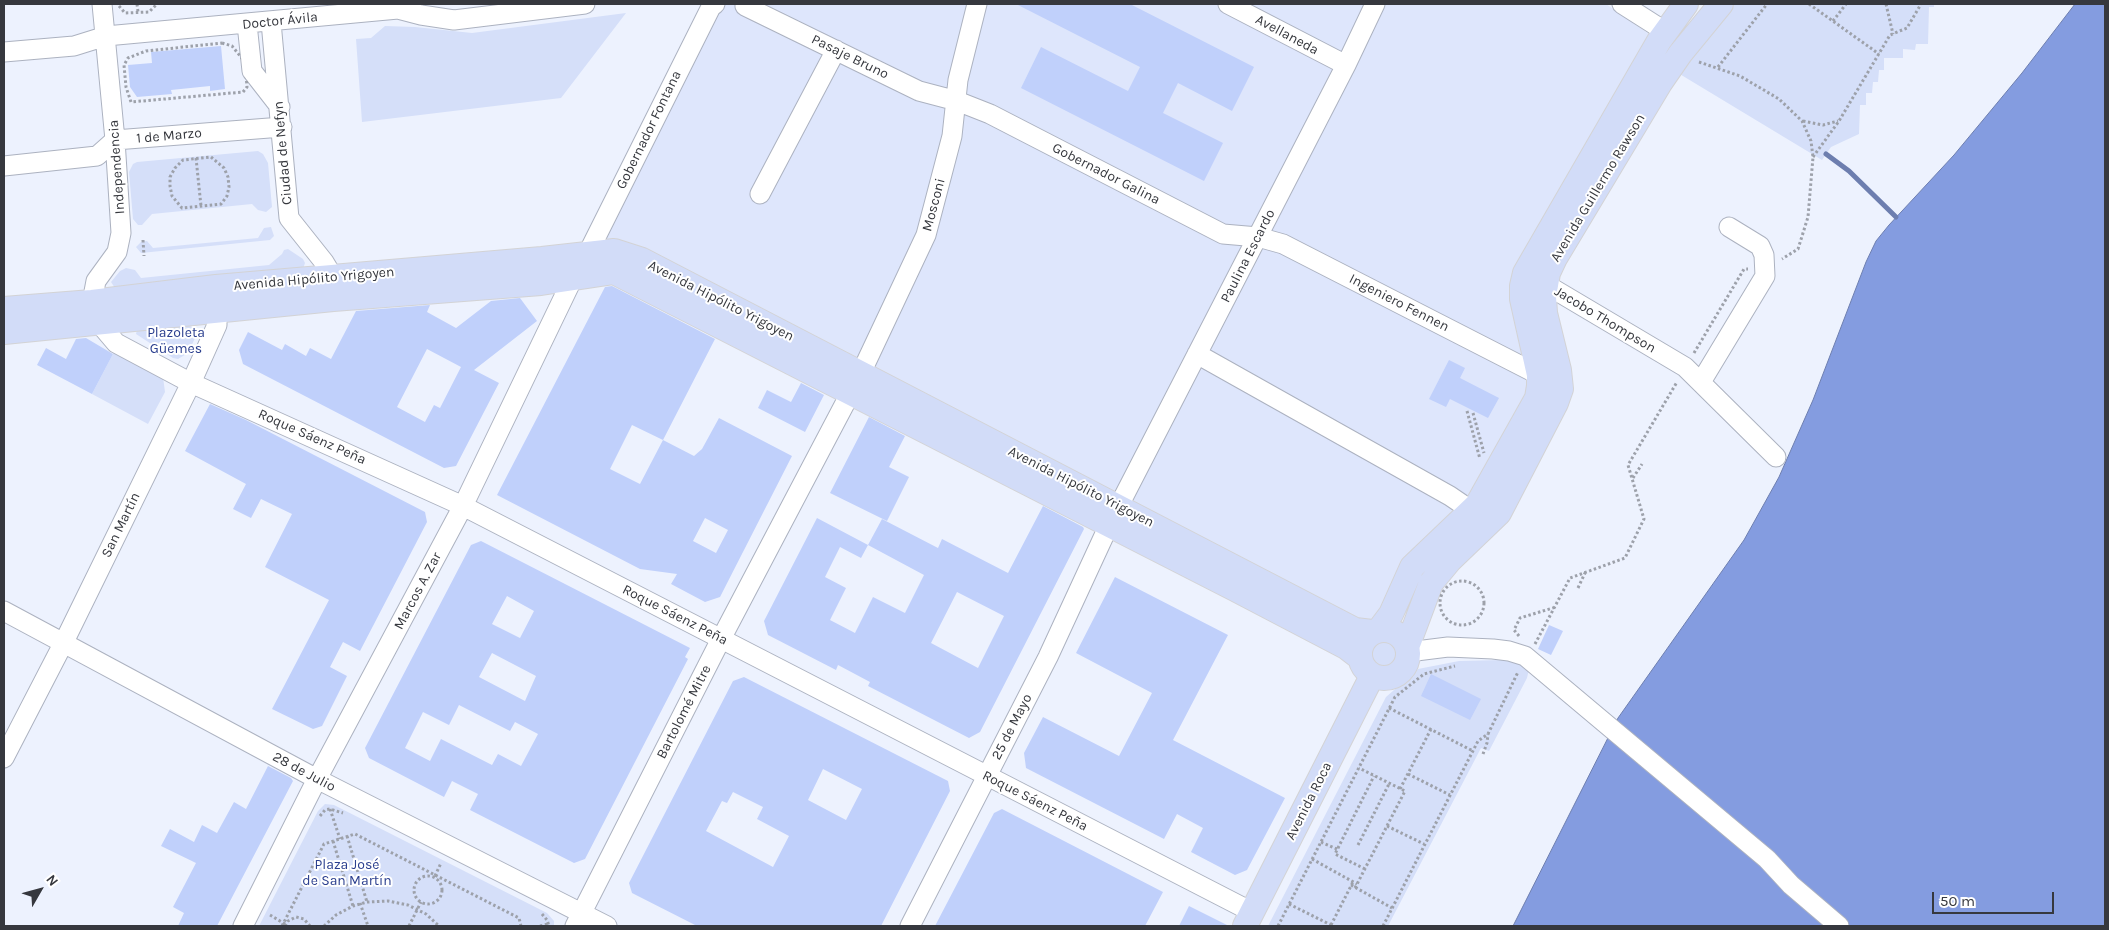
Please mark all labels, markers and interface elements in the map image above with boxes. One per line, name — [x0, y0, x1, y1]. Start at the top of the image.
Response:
street label: Doctor Ávila — [241, 9, 319, 33]
street label: Avellaneda — [1253, 11, 1321, 59]
street label: Pasaje Bruno — [809, 31, 891, 83]
street label: Gobernador Fontana — [613, 68, 685, 192]
street label: Ciudad de Nefyn — [270, 100, 296, 206]
street label: Avenida Guillermo Rawson — [1547, 111, 1649, 265]
street label: Independencia — [105, 119, 129, 215]
street label: 1 de Marzo — [136, 125, 202, 147]
street label: Gobernador Galina — [1049, 140, 1163, 208]
street label: Mosconi — [919, 177, 949, 233]
street label: Paulina Escardo — [1217, 206, 1279, 306]
street label: Avenida Hipólito Yrigoyen — [645, 257, 797, 345]
street label: Avenida Hipólito Yrigoyen — [233, 264, 395, 294]
street label: Ingeniero Fennen — [1346, 271, 1452, 335]
street label: Jacobo Thompson — [1551, 283, 1659, 357]
park label: Plazoleta Güemes — [147, 325, 205, 358]
street label: Roque Sáenz Peña — [255, 406, 369, 468]
street label: Avenida Hipólito Yrigoyen — [1005, 443, 1157, 531]
street label: San Martín — [98, 490, 144, 560]
street label: Marcos A. Zar — [391, 549, 445, 633]
street label: Roque Sáenz Peña — [619, 581, 731, 649]
street label: Bartolomé Mitre — [653, 662, 715, 762]
street label: 25 de Mayo — [988, 691, 1036, 763]
street label: 28 de Julio — [270, 748, 338, 796]
street label: Avenida Roca — [1282, 759, 1336, 843]
street label: Roque Sáenz Peña — [979, 767, 1091, 835]
park label: Plaza José de San Martín — [302, 857, 392, 890]
north arrow — [15, 865, 65, 915]
text: N — [42, 871, 62, 890]
scale bar — [1934, 882, 2056, 914]
text: 50 m — [1940, 892, 1975, 910]

